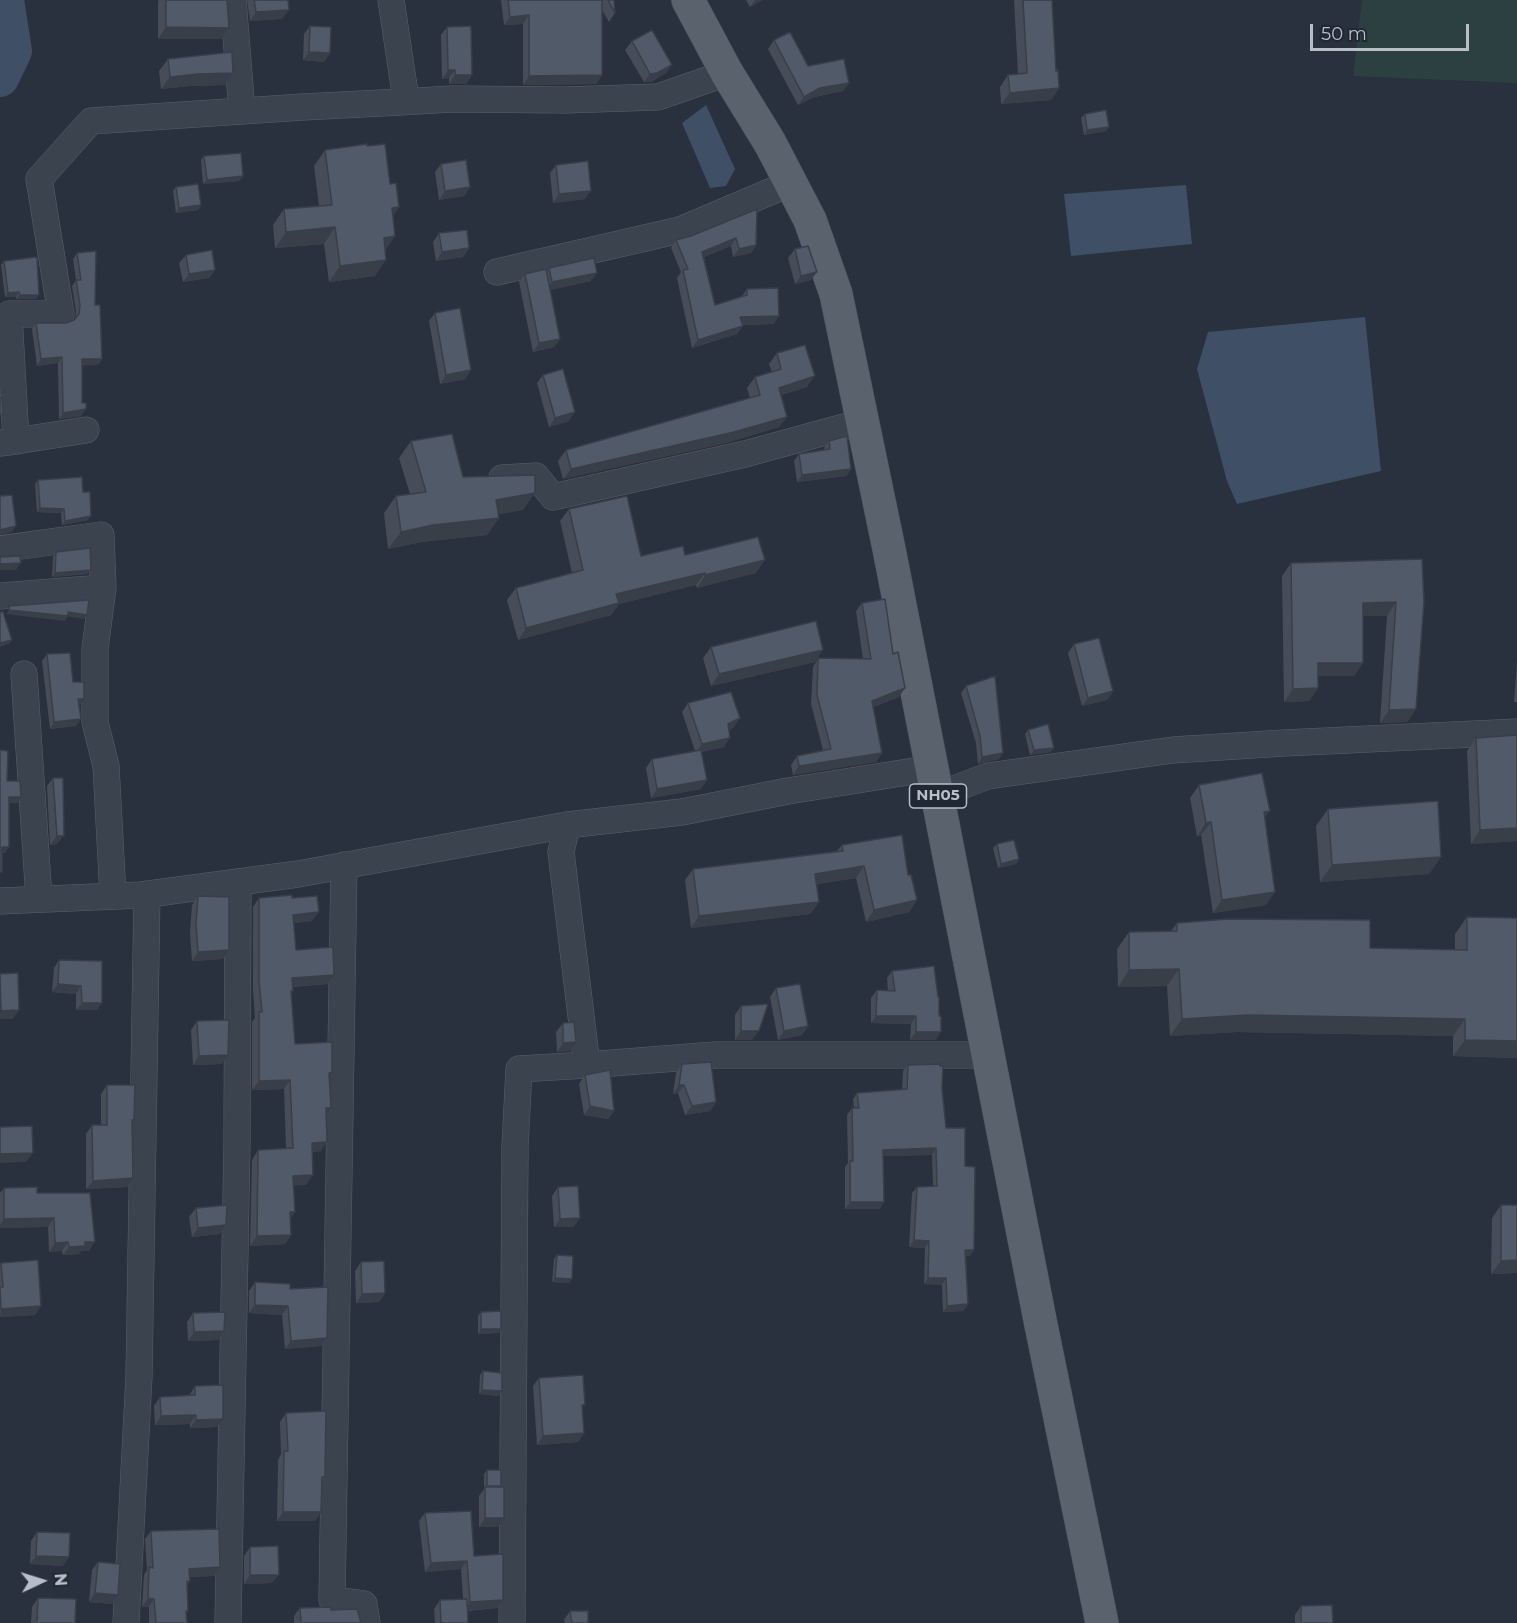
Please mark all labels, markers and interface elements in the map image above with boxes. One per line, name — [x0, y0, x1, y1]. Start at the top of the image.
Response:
scale bar — [1313, 12, 1472, 50]
text: 50 m — [1321, 23, 1367, 45]
road number: NH05 — [910, 784, 966, 808]
north arrow — [12, 1551, 72, 1611]
text: N — [51, 1573, 70, 1587]

